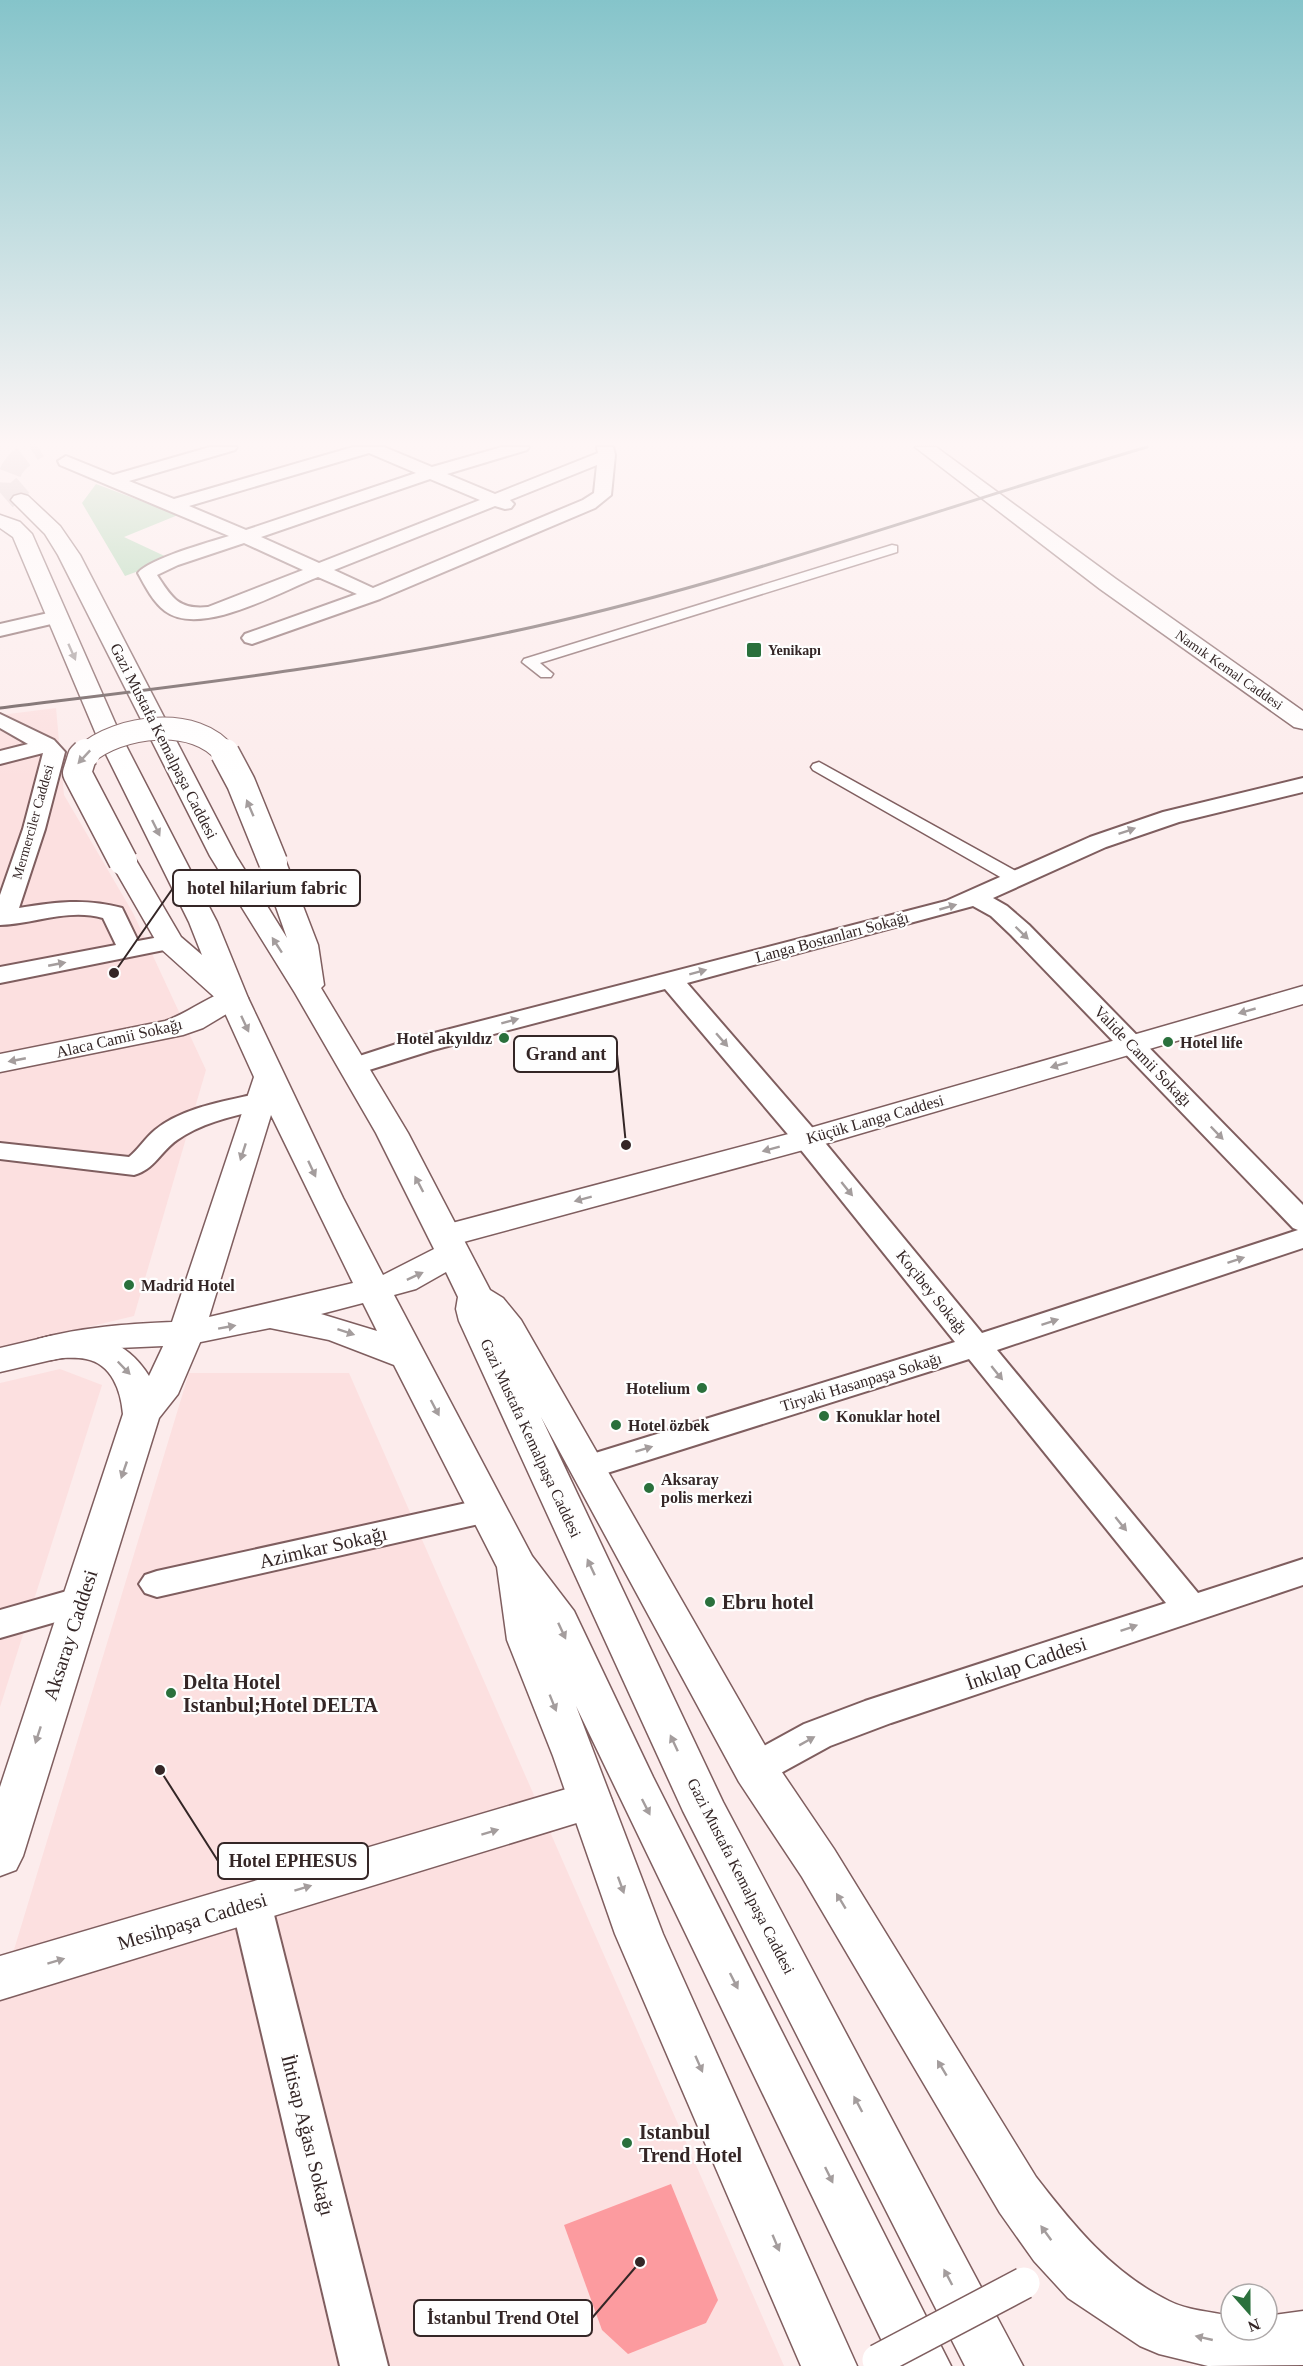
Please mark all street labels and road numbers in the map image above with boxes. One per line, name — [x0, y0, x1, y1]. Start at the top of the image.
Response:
street label: Namık Kemal Caddesi — [1172, 627, 1286, 713]
street label: Gazi Mustafa Kemalpaşa Caddesi — [106, 640, 221, 843]
street label: Mermerciler Caddesi — [9, 763, 57, 881]
street label: Langa Bostanları Sokağı — [753, 908, 911, 967]
street label: Valide Camii Sokağı — [1090, 1002, 1195, 1111]
street label: Alaca Camii Sokağı — [54, 1015, 184, 1062]
street label: Küçük Langa Caddesi — [804, 1091, 946, 1148]
street label: Koçibey Sokağı — [892, 1247, 971, 1338]
street label: Gazi Mustafa Kemalpaşa Caddesi — [476, 1336, 585, 1541]
street label: Tiryaki Hasanpaşa Sokağı — [778, 1349, 944, 1416]
street label: Azimkar Sokağı — [257, 1522, 390, 1573]
street label: Aksaray Caddesi — [39, 1566, 103, 1703]
street label: İnkılap Caddesi — [963, 1632, 1090, 1695]
street label: Gazi Mustafa Kemalpaşa Caddesi — [683, 1775, 798, 1978]
street label: Mesihpaşa Caddesi — [115, 1888, 270, 1955]
street label: İhtisap Ağası Sokağı — [276, 2052, 339, 2219]

